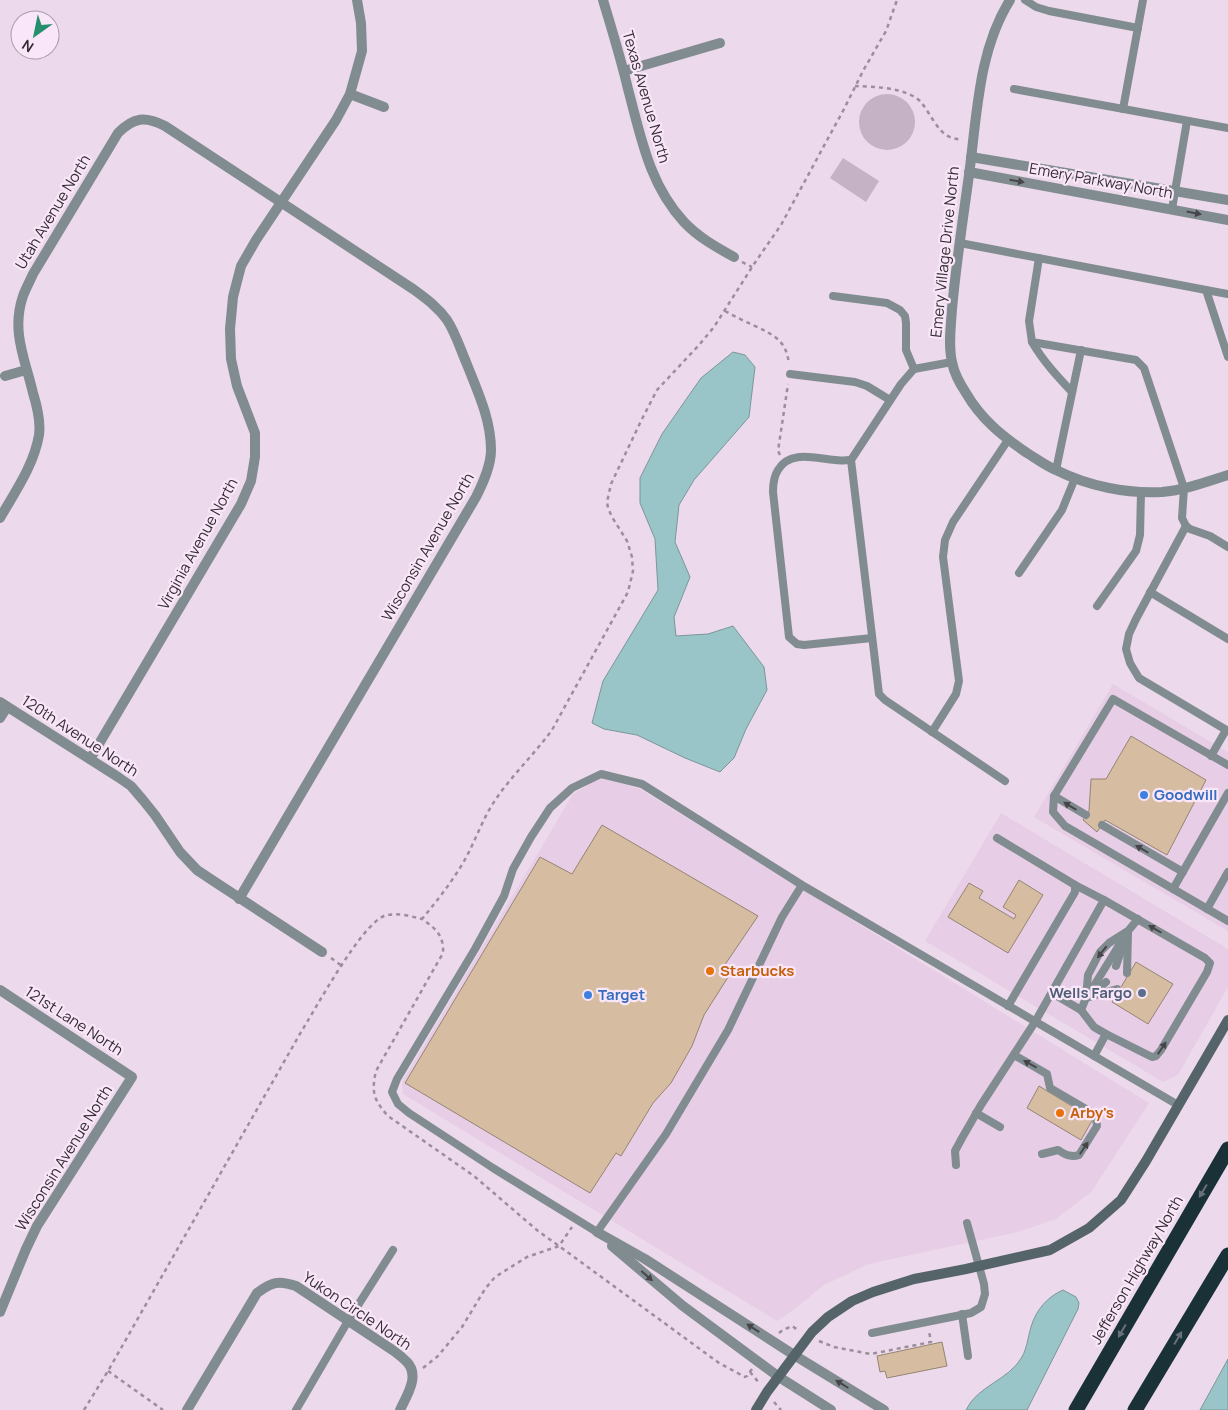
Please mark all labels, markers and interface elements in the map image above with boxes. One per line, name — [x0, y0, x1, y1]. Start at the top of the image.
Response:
north arrow — [10, 10, 60, 60]
street label: Texas Avenue North — [618, 28, 675, 166]
text: N — [18, 36, 37, 57]
street label: Utah Avenue North — [10, 150, 95, 273]
street label: Emery Parkway North — [1028, 158, 1175, 203]
street label: Emery Village Drive North — [925, 165, 964, 339]
one-way arrow — [1010, 177, 1026, 185]
one-way arrow — [1187, 209, 1202, 217]
street label: Wisconsin Avenue North — [376, 469, 479, 625]
street label: Virginia Avenue North — [153, 474, 242, 613]
street label: 120th Avenue North — [18, 690, 143, 781]
place label: Goodwill — [1154, 784, 1217, 805]
marker: Goodwill — [1138, 789, 1150, 801]
one-way arrow — [1063, 801, 1076, 810]
one-way arrow — [1136, 844, 1149, 853]
one-way arrow — [1148, 925, 1161, 934]
one-way arrow — [1097, 945, 1107, 958]
place label: Starbucks — [720, 960, 794, 981]
marker: Starbucks — [704, 965, 716, 977]
street label: 121st Lane North — [21, 981, 128, 1060]
place label: Wells Fargo — [1049, 982, 1132, 1003]
place label: Target — [598, 984, 645, 1005]
marker: Wells Fargo — [1136, 987, 1148, 999]
marker: Target — [582, 989, 594, 1001]
one-way arrow — [1157, 1041, 1167, 1055]
one-way arrow — [1023, 1060, 1037, 1069]
street label: Wisconsin Avenue North — [10, 1081, 117, 1235]
place label: Arby's — [1070, 1102, 1114, 1123]
marker: Arby's — [1054, 1107, 1066, 1119]
one-way arrow — [1079, 1141, 1089, 1155]
one-way arrow — [1199, 1184, 1208, 1197]
street label: Jefferson Highway North — [1085, 1191, 1188, 1348]
street label: Yukon Circle North — [299, 1266, 416, 1355]
one-way arrow — [640, 1270, 652, 1282]
one-way arrow — [746, 1324, 760, 1333]
one-way arrow — [1117, 1325, 1126, 1338]
one-way arrow — [1173, 1332, 1182, 1345]
one-way arrow — [836, 1380, 849, 1389]

